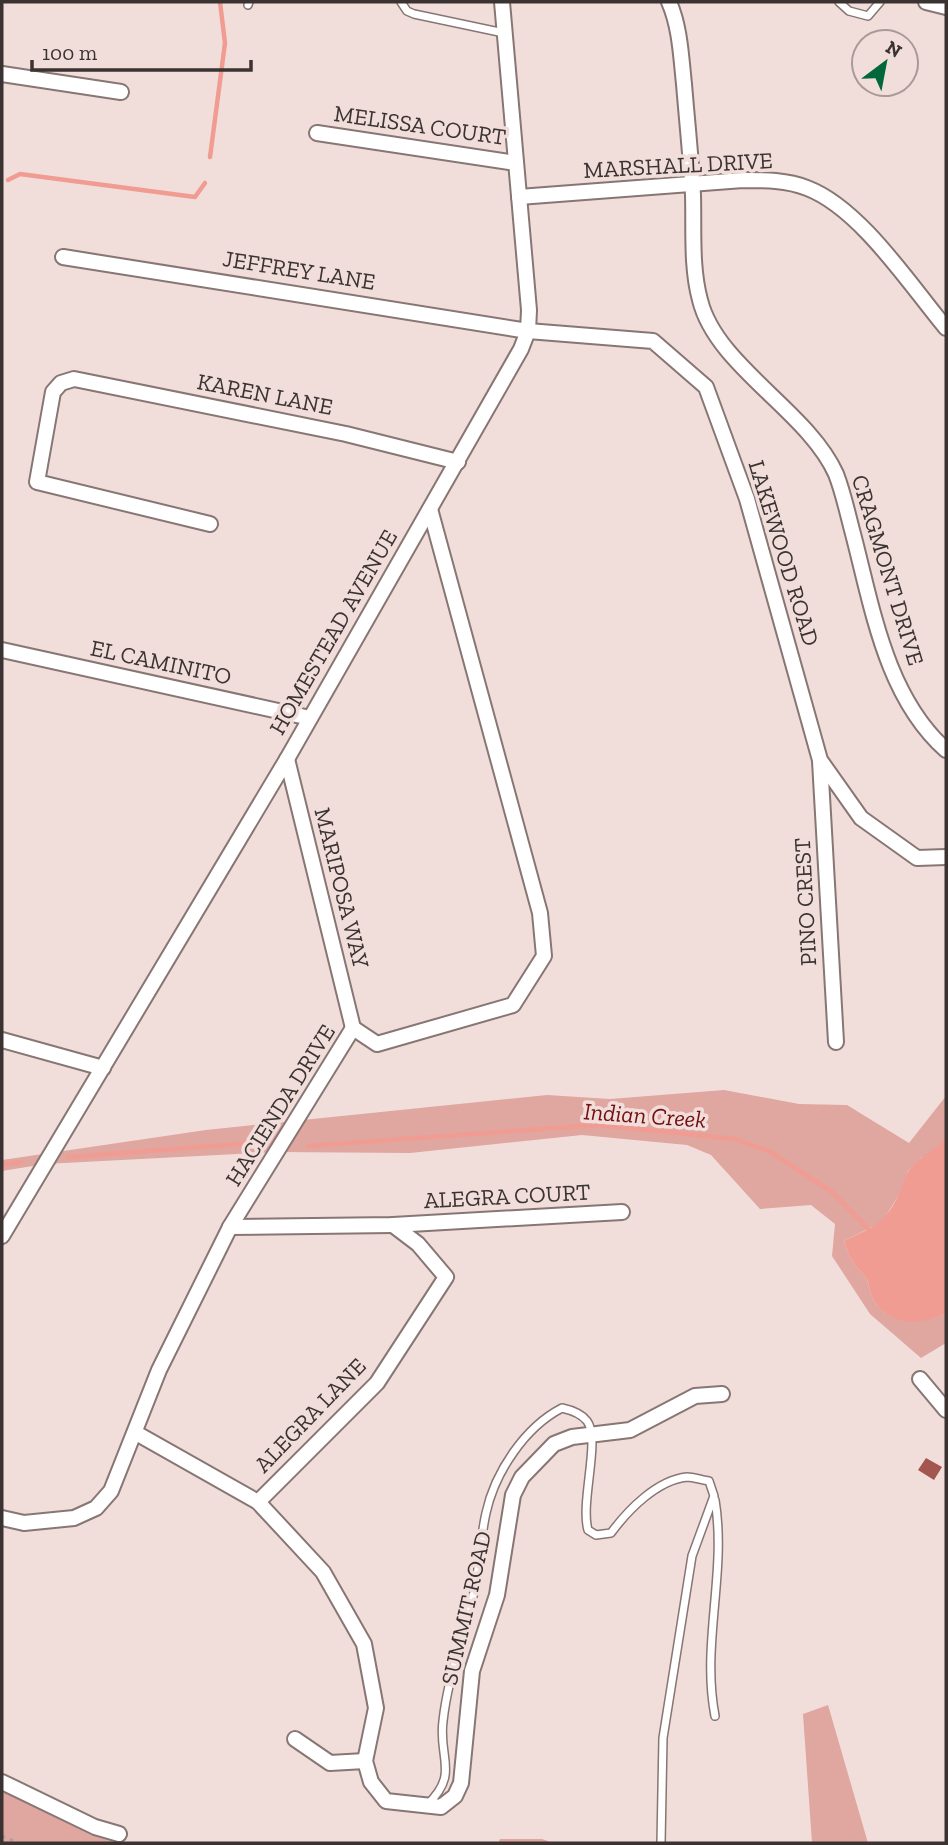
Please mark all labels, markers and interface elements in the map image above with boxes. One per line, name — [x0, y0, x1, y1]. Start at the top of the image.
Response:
scale bar — [32, 28, 250, 72]
north arrow — [850, 28, 920, 98]
text: N — [882, 35, 906, 63]
text: 100 m — [42, 40, 97, 65]
street label: MELISSA COURT — [332, 99, 508, 151]
street label: MARSHALL DRIVE — [583, 146, 773, 184]
street label: JEFFREY LANE — [221, 244, 377, 296]
street label: KAREN LANE — [195, 367, 335, 421]
street label: LAKEWOOD ROAD — [742, 457, 826, 649]
street label: CRAGMONT DRIVE — [846, 471, 930, 669]
street label: HOMESTEAD AVENUE — [263, 525, 403, 739]
street label: EL CAMINITO — [88, 633, 234, 691]
street label: MARIPOSA WAY — [309, 805, 376, 972]
street label: PINO CREST — [788, 837, 822, 967]
street label: HACIENDA DRIVE — [219, 1019, 341, 1191]
water label: Indian Creek — [583, 1096, 707, 1134]
street label: ALEGRA COURT — [423, 1178, 591, 1214]
street label: ALEGRA LANE — [248, 1352, 372, 1478]
street label: SUMMIT ROAD — [435, 1528, 497, 1688]

